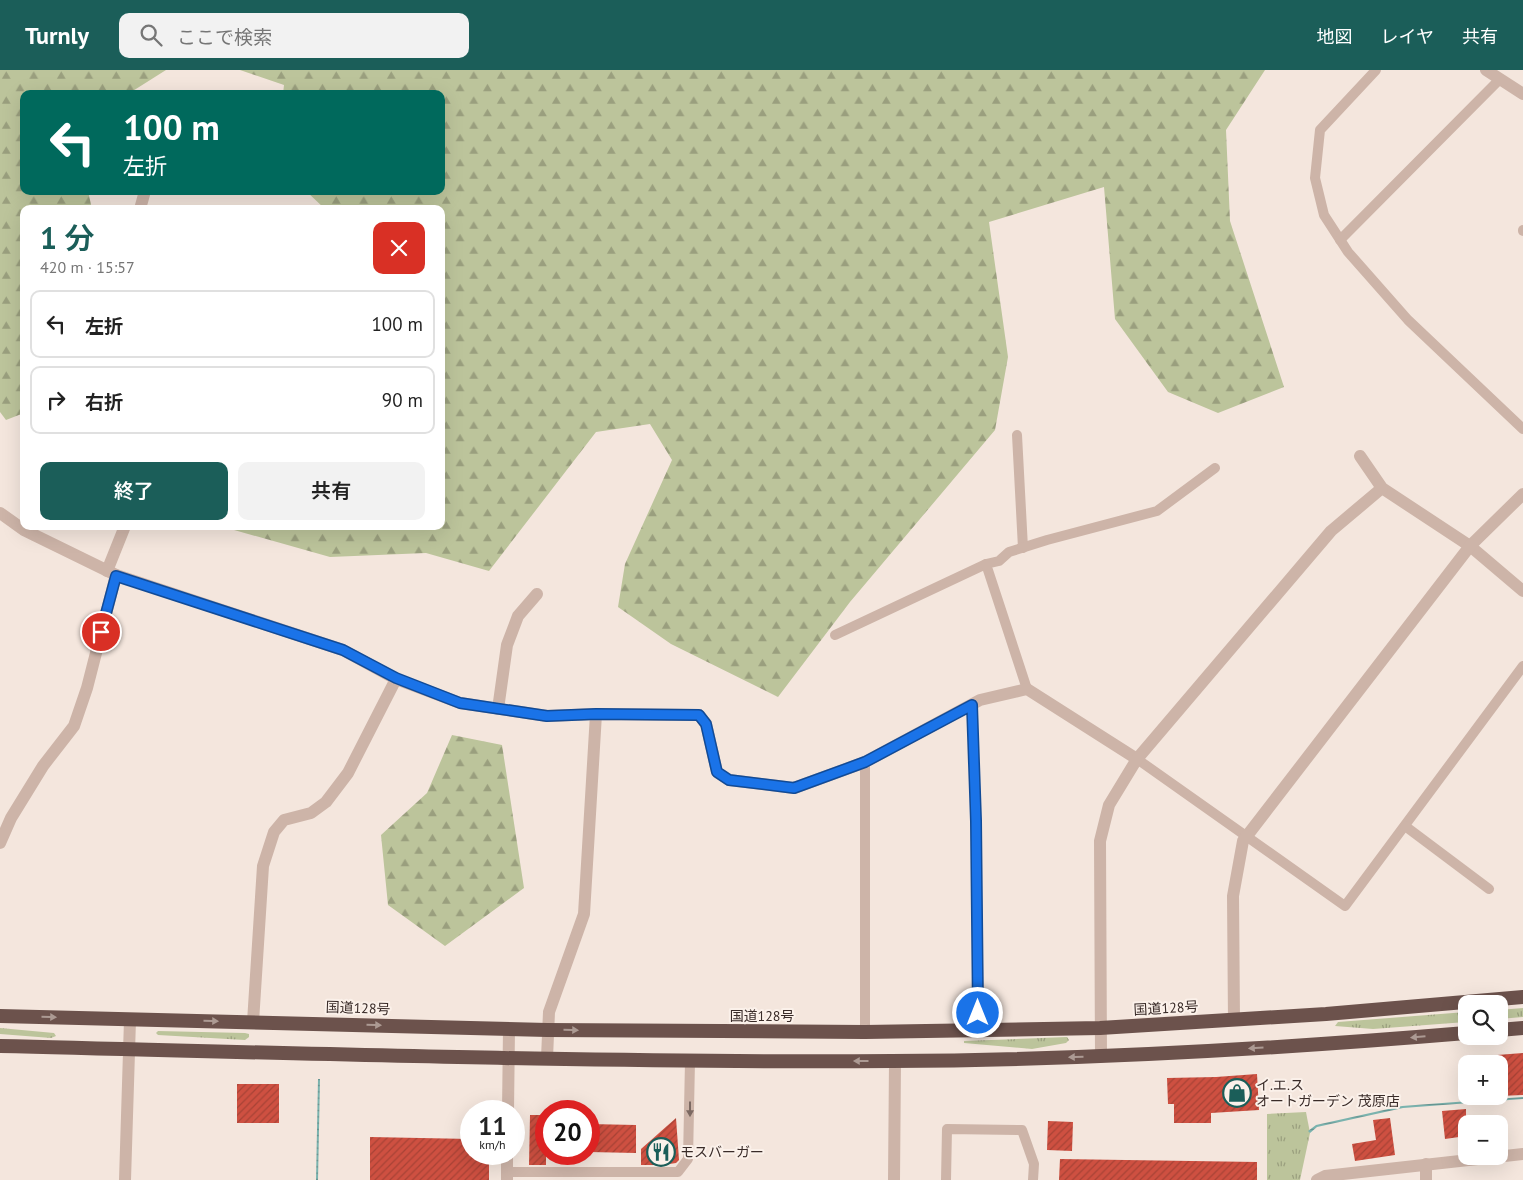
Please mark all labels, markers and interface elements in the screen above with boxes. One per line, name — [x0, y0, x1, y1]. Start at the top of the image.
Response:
search box — [119, 13, 469, 58]
text: Turnly — [25, 20, 89, 51]
icon: search — [137, 21, 165, 49]
text: ここで検索 — [177, 25, 272, 49]
text: 地図 — [1317, 25, 1353, 48]
text: レイヤ — [1381, 25, 1434, 48]
text: 共有 — [1462, 25, 1498, 48]
text: 100 m — [123, 104, 220, 150]
icon: left — [40, 110, 105, 175]
text: 左折 — [123, 152, 167, 180]
text: 1 分 — [40, 218, 95, 257]
button: close — [373, 222, 425, 274]
text: 420 m · 15:57 — [40, 257, 135, 277]
icon: left — [42, 310, 70, 338]
text: 100 m — [371, 312, 423, 336]
text: 左折 — [85, 314, 123, 338]
icon: right — [42, 386, 70, 414]
text: 90 m — [382, 388, 423, 412]
text: 右折 — [85, 390, 123, 414]
button: 終了 — [40, 462, 228, 520]
button: 共有 — [238, 462, 425, 520]
pin — [80, 611, 122, 653]
icon: arrive — [87, 618, 115, 646]
position arrow — [951, 986, 1003, 1038]
map controls — [1458, 995, 1508, 1165]
button: search — [1458, 995, 1508, 1045]
street label: 国道128号 — [1133, 997, 1199, 1019]
street label: 国道128号 — [325, 998, 391, 1018]
street label: 国道128号 — [730, 1007, 794, 1025]
one-way arrow — [41, 1014, 57, 1022]
one-way arrow — [203, 1017, 219, 1025]
one-way arrow — [366, 1021, 382, 1029]
one-way arrow — [563, 1026, 579, 1034]
one-way arrow — [1409, 1033, 1425, 1041]
one-way arrow — [1247, 1045, 1263, 1053]
one-way arrow — [1068, 1053, 1084, 1061]
button: + — [1458, 1055, 1508, 1105]
one-way arrow — [853, 1057, 869, 1065]
place label: イ.エ.ス オートガーデン 茂原店 — [1256, 1076, 1400, 1110]
shop icon: イ.エ.ス オートガーデン 茂原店 — [1222, 1078, 1252, 1108]
speed limit sign: 20 — [535, 1100, 600, 1165]
one-way arrow — [685, 1102, 693, 1118]
text: 11 — [478, 1110, 507, 1142]
button: − — [1458, 1115, 1508, 1165]
text: km/h — [479, 1137, 506, 1152]
restaurant icon: モスバーガー — [646, 1137, 676, 1167]
place label: モスバーガー — [680, 1143, 764, 1161]

